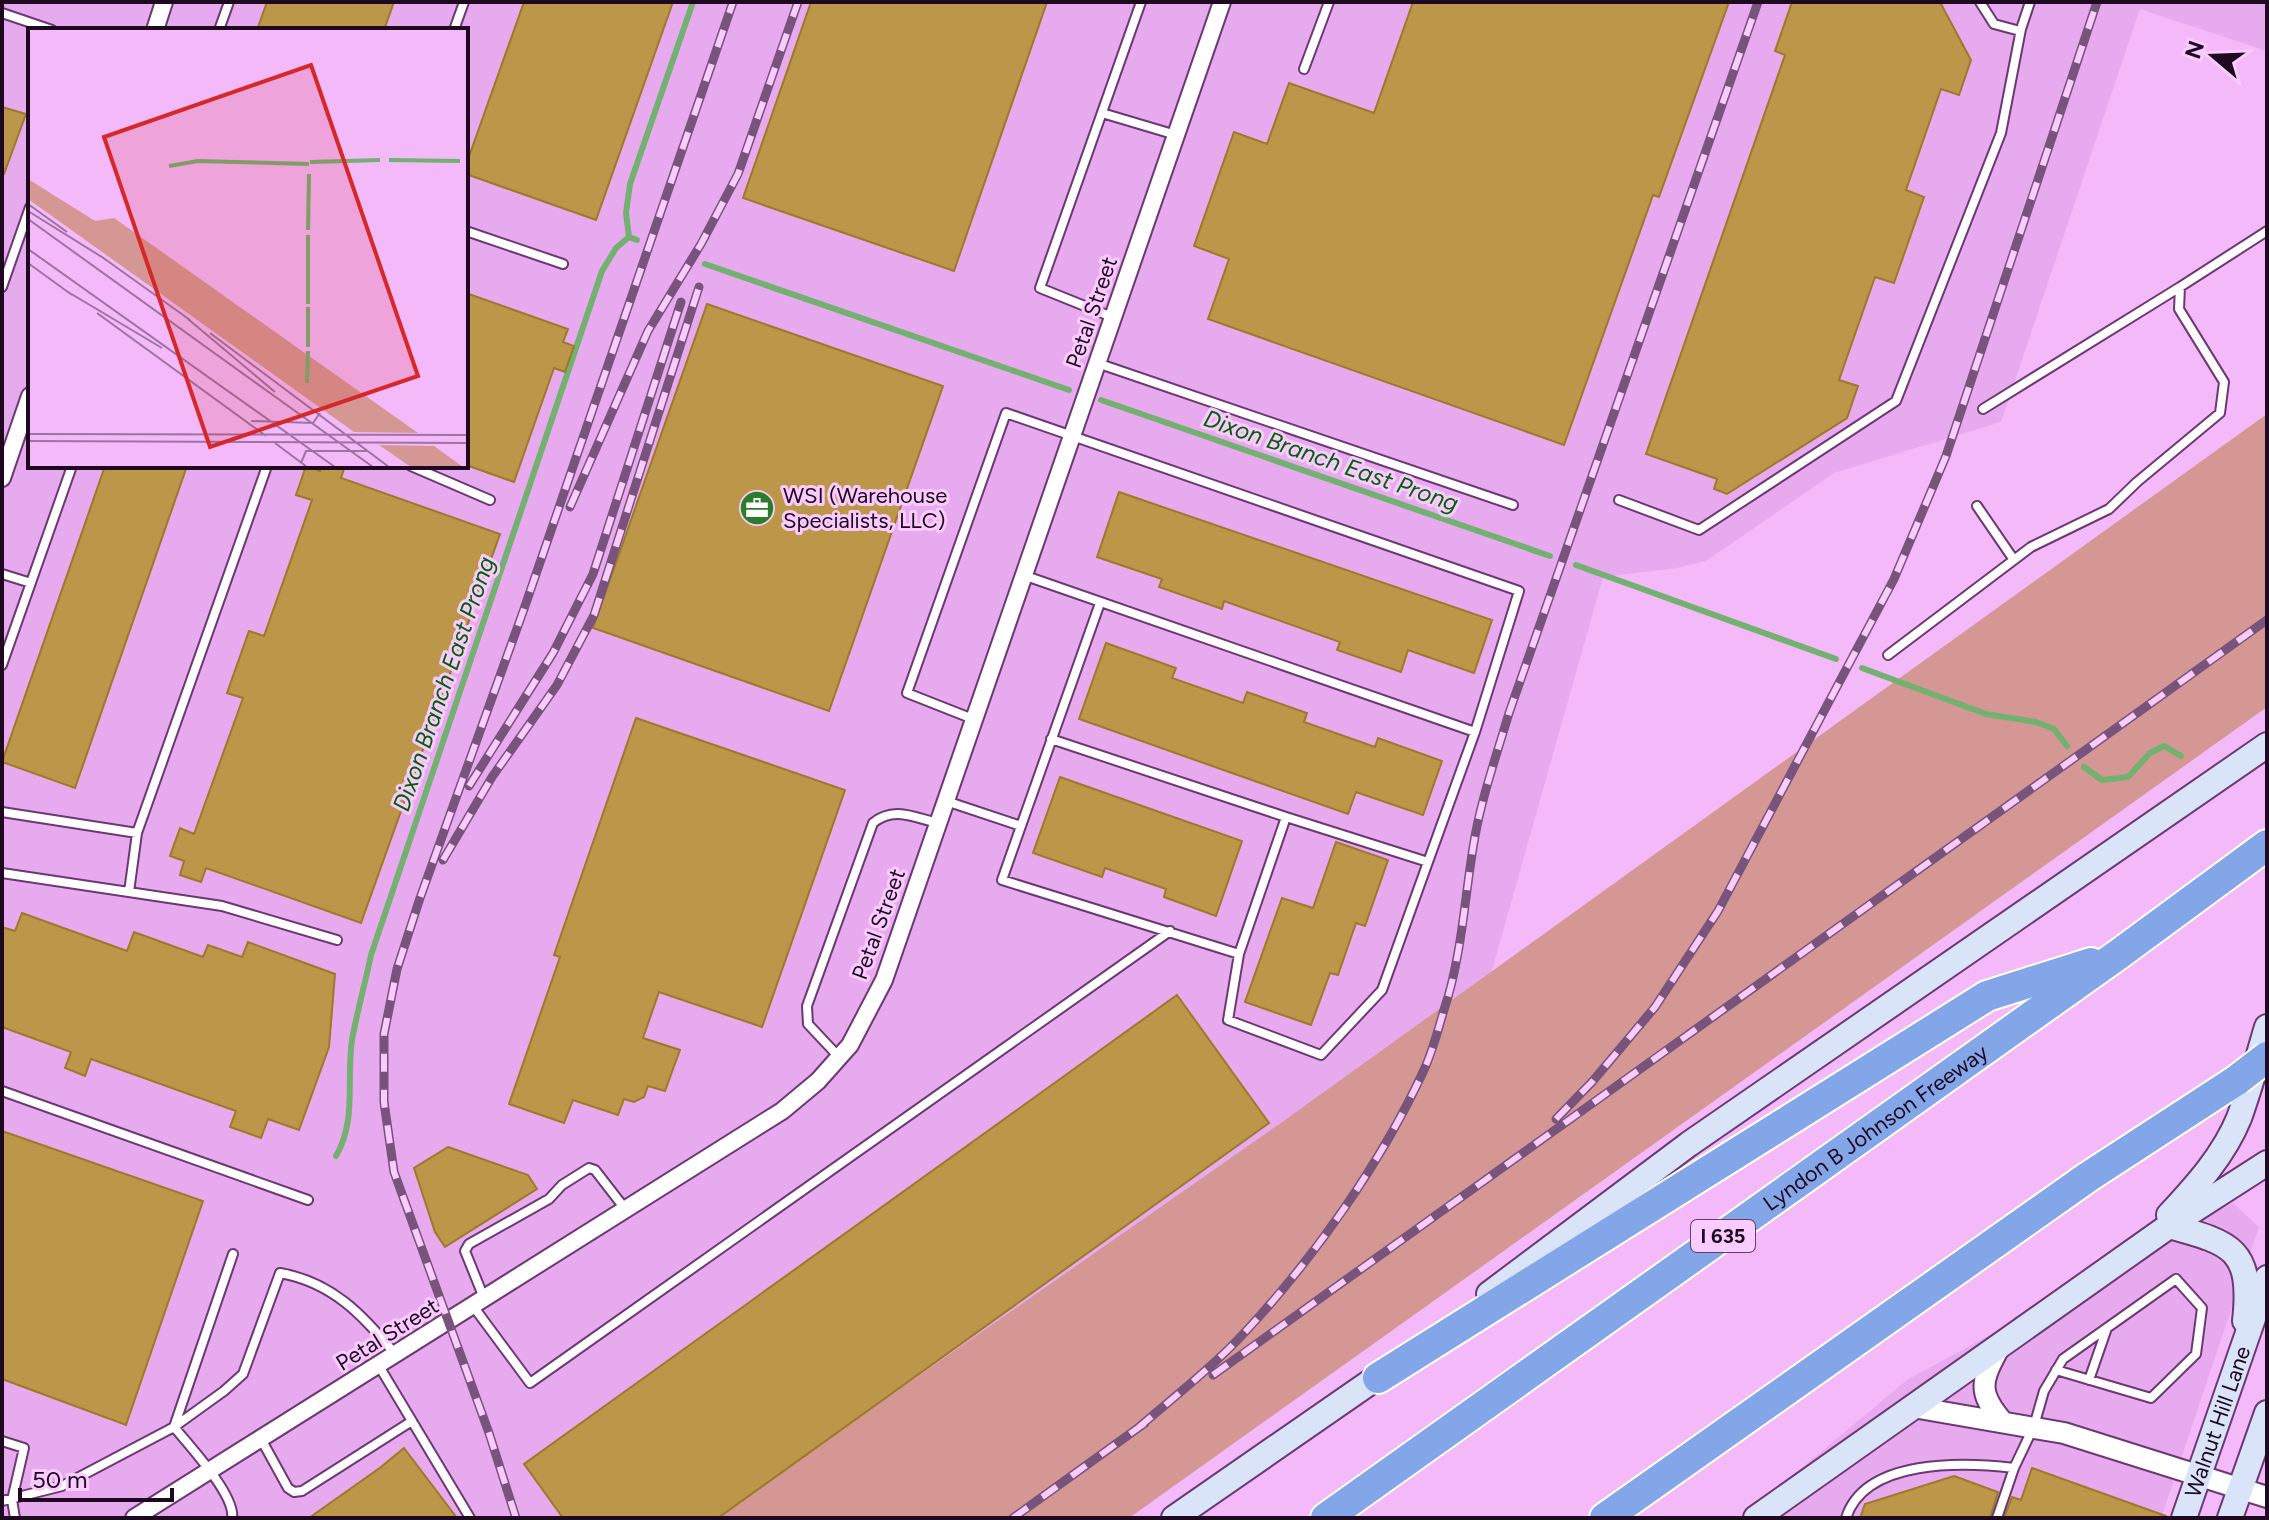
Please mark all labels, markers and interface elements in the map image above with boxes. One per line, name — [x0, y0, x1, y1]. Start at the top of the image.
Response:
north arrow — [2173, 16, 2253, 96]
inset map — [28, 28, 468, 468]
text: N — [2179, 37, 2210, 62]
street label: Petal Street — [1060, 253, 1123, 371]
water label: Dixon Branch East Prong — [1200, 403, 1462, 518]
place label: WSI (Warehouse Specialists, LLC) — [783, 482, 947, 534]
office icon: WSI (Warehouse Specialists, LLC) — [738, 489, 776, 527]
water label: Dixon Branch East Prong — [386, 553, 501, 815]
street label: Petal Street — [846, 865, 911, 983]
street label: Lyndon B Johnson Freeway — [1758, 1038, 1993, 1217]
road number: I 635 — [1691, 1220, 1755, 1252]
street label: Petal Street — [331, 1292, 444, 1377]
street label: Walnut Hill Lane — [2179, 1343, 2256, 1501]
scale bar — [20, 1452, 172, 1502]
text: 50 m — [32, 1465, 88, 1494]

